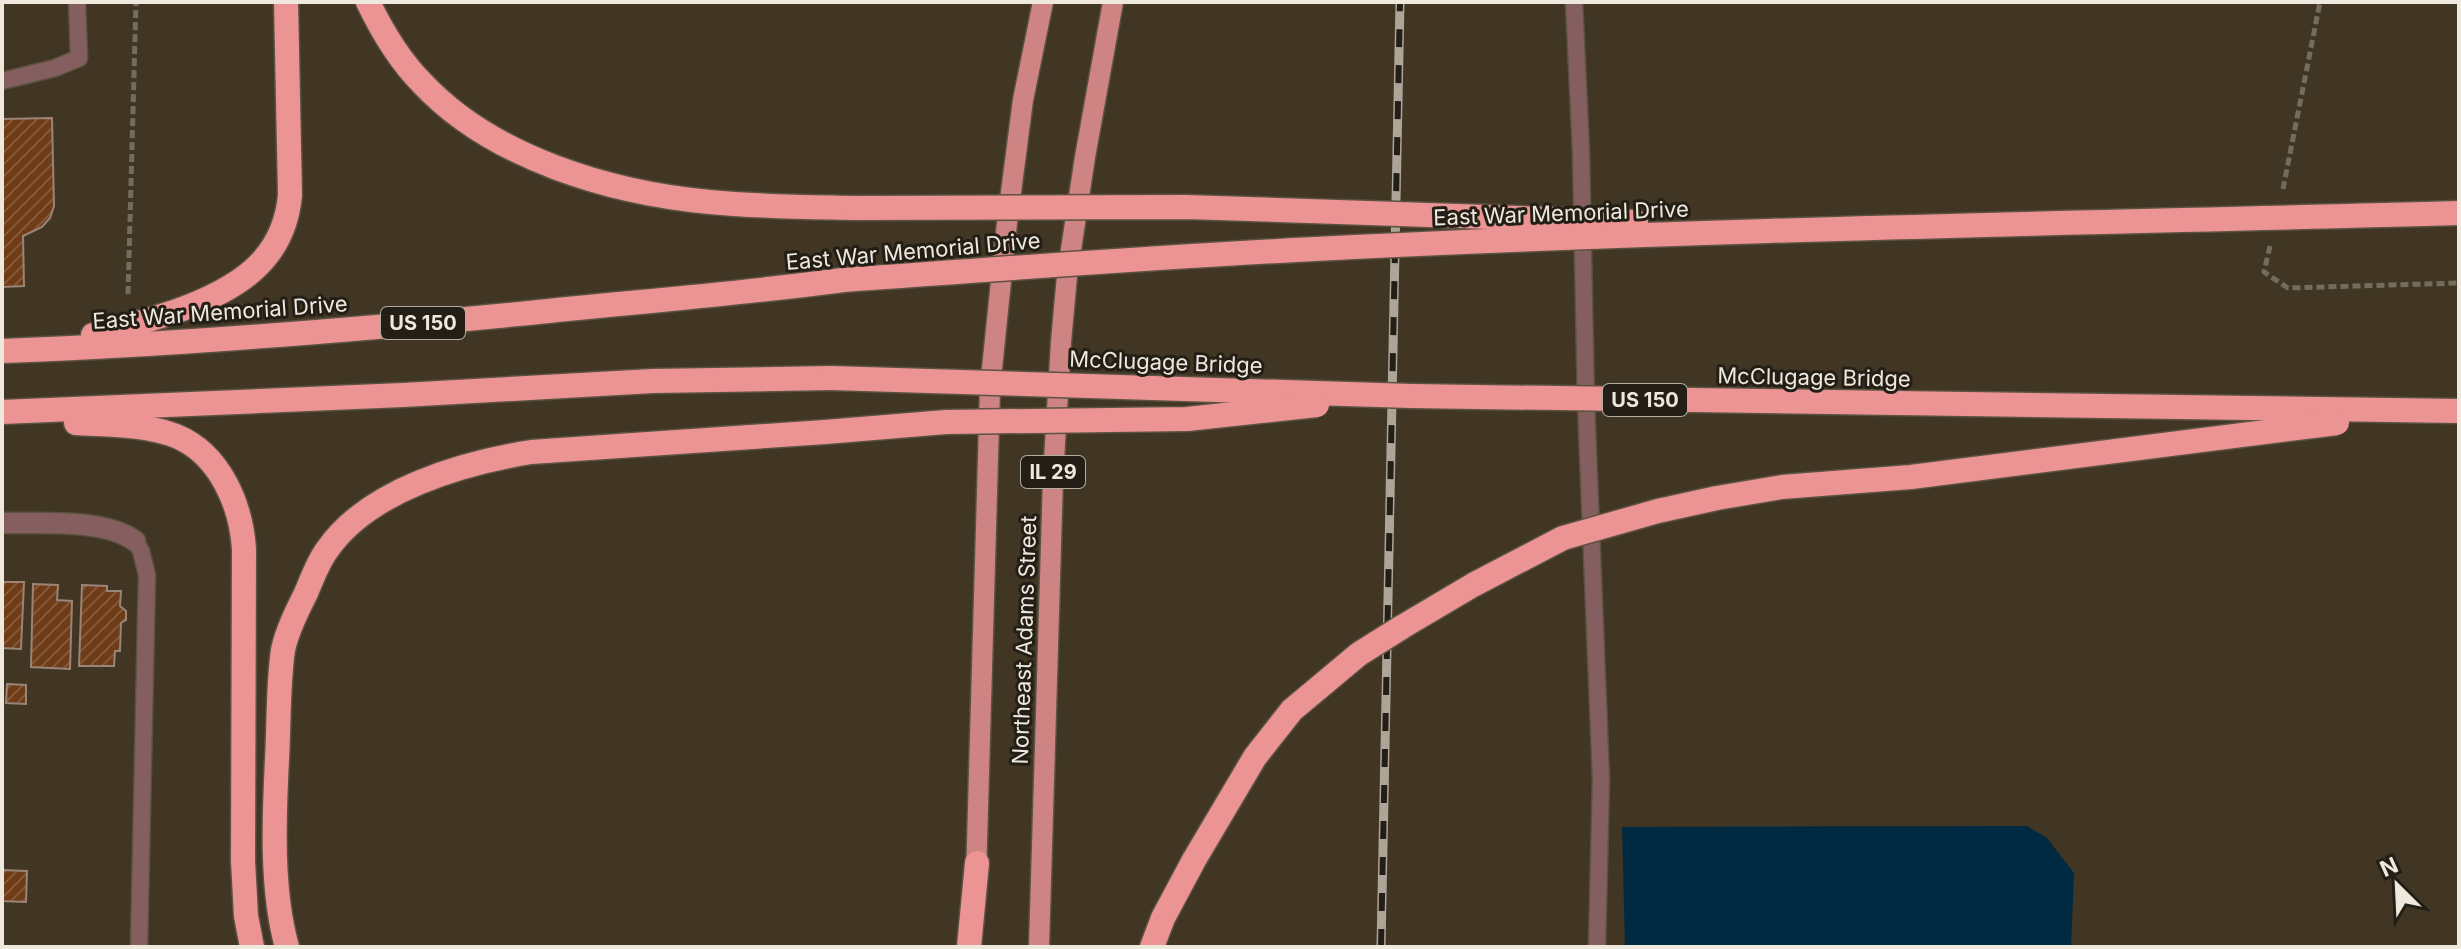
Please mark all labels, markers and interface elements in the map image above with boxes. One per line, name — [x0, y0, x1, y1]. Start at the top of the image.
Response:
street label: East War Memorial Drive — [1433, 196, 1689, 230]
street label: East War Memorial Drive — [785, 227, 1041, 275]
street label: East War Memorial Drive — [92, 290, 348, 334]
road number: US 150 — [381, 307, 465, 339]
street label: McClugage Bridge — [1069, 346, 1263, 378]
street label: McClugage Bridge — [1717, 362, 1911, 392]
road number: US 150 — [1603, 384, 1687, 416]
road number: IL 29 — [1021, 456, 1085, 488]
street label: Northeast Adams Street — [1007, 515, 1041, 765]
north arrow — [2357, 845, 2437, 925]
text: N — [2376, 851, 2402, 882]

